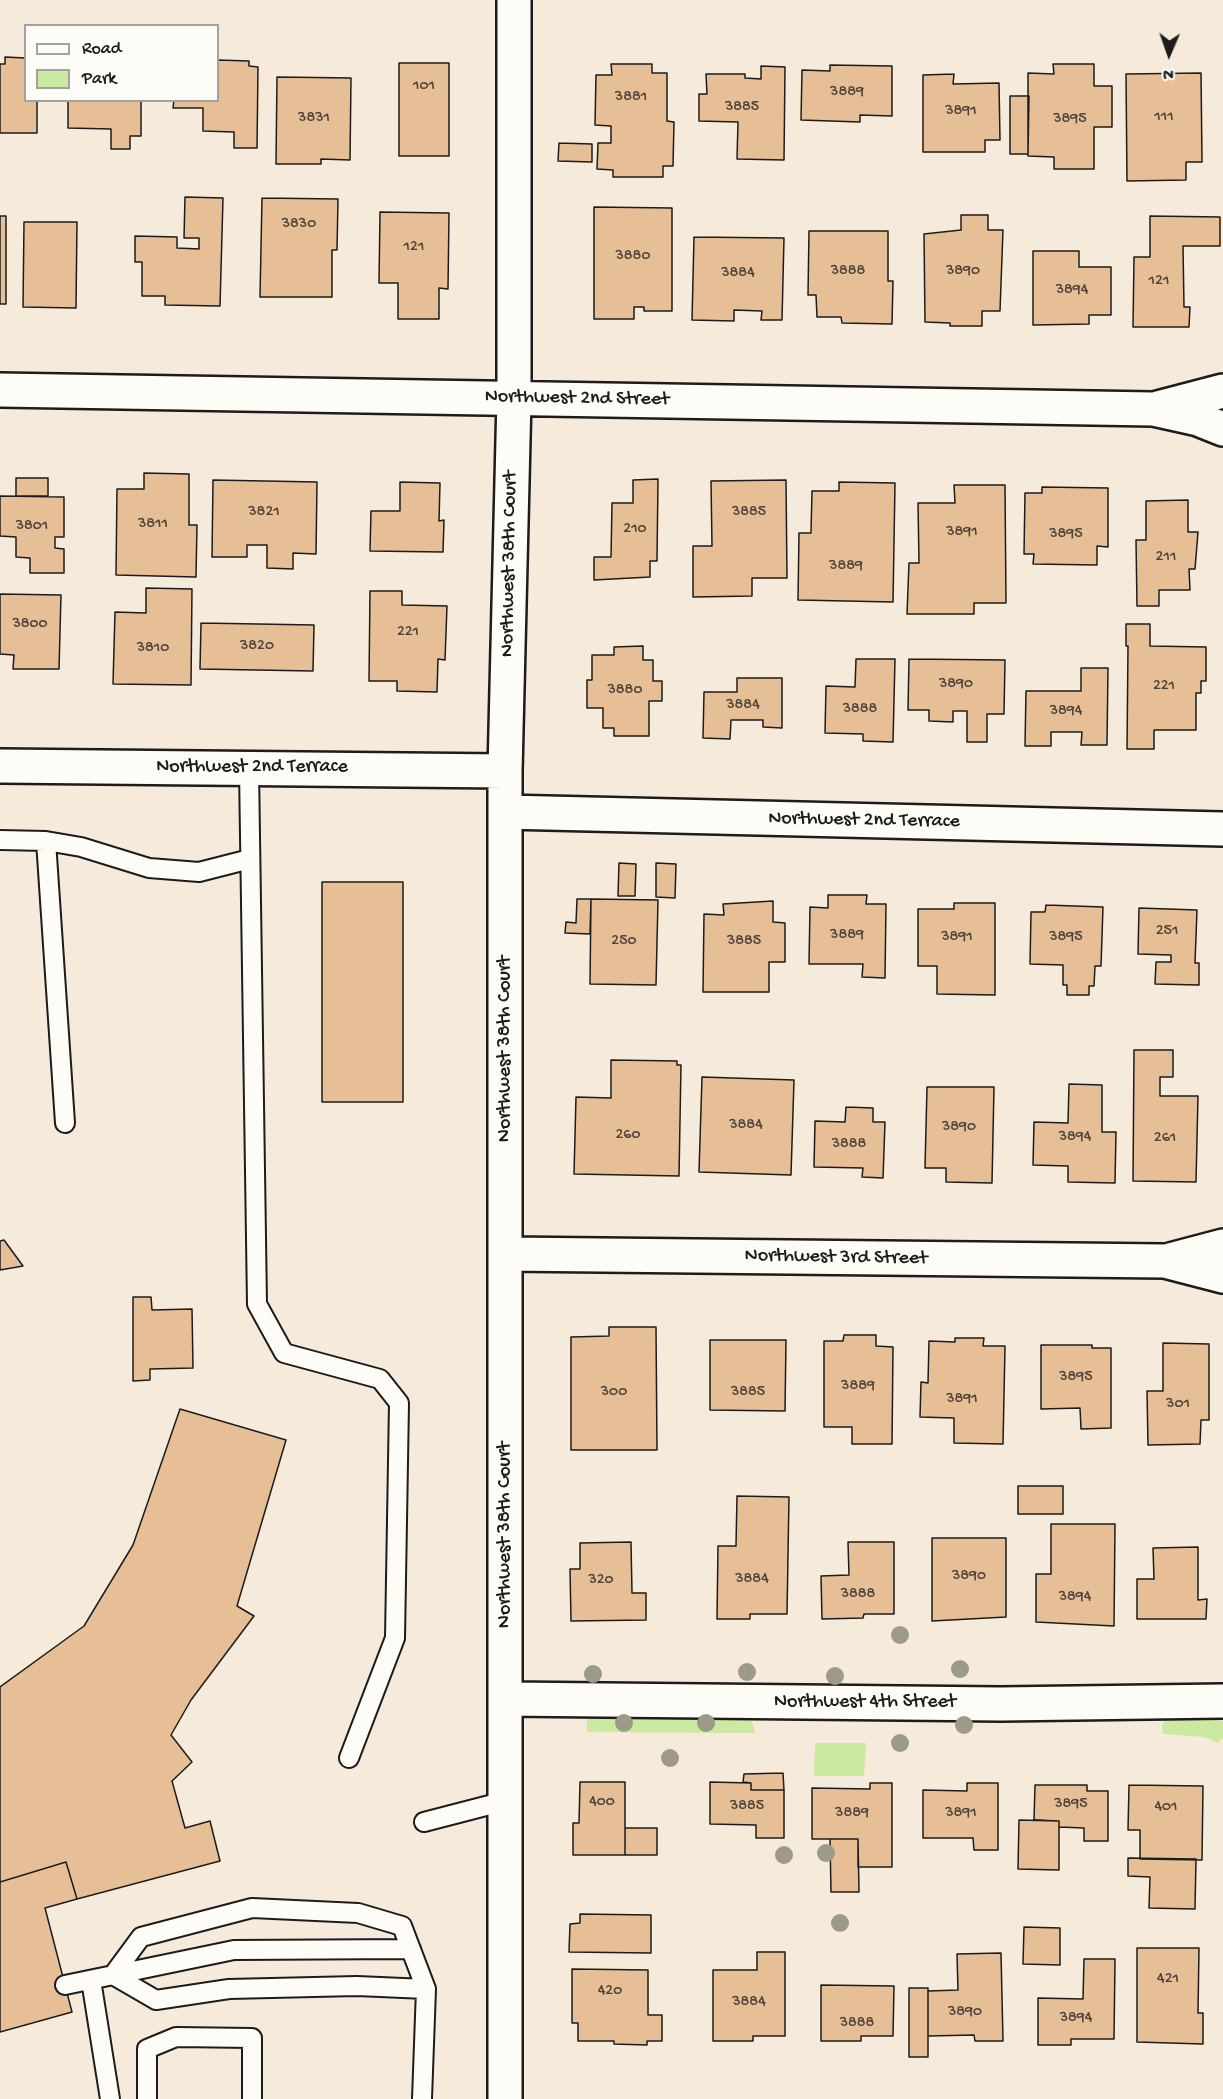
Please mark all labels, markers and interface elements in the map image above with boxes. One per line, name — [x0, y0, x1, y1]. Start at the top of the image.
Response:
legend — [24, 24, 219, 102]
north arrow — [1139, 24, 1199, 84]
text: Road — [82, 39, 121, 60]
text: N — [1163, 63, 1174, 82]
text: Park — [82, 69, 116, 90]
house number: 101 — [413, 77, 435, 97]
house number: 3889 — [830, 83, 864, 103]
house number: 3881 — [615, 88, 647, 108]
house number: 3885 — [725, 98, 759, 118]
house number: 3891 — [945, 102, 977, 122]
house number: 111 — [1154, 108, 1174, 128]
house number: 3831 — [298, 109, 330, 129]
house number: 3895 — [1053, 110, 1087, 130]
house number: 3830 — [282, 215, 316, 235]
house number: 121 — [404, 238, 424, 258]
house number: 3880 — [616, 247, 650, 267]
house number: 3888 — [831, 262, 865, 282]
house number: 3890 — [946, 262, 980, 282]
house number: 3884 — [721, 264, 755, 284]
house number: 121 — [1149, 272, 1169, 292]
house number: 3894 — [1056, 281, 1088, 301]
street label: Northwest 2nd Street — [485, 385, 669, 413]
street label: Northwest 38th Court — [496, 471, 524, 657]
house number: 3821 — [248, 503, 280, 523]
house number: 3885 — [732, 503, 766, 523]
house number: 3811 — [138, 515, 168, 535]
house number: 3801 — [16, 517, 48, 537]
house number: 210 — [623, 520, 647, 540]
house number: 3891 — [946, 523, 978, 543]
house number: 3895 — [1049, 525, 1083, 545]
house number: 211 — [1156, 548, 1176, 568]
house number: 3889 — [829, 557, 863, 577]
house number: 3800 — [12, 615, 48, 635]
house number: 221 — [397, 623, 419, 643]
house number: 3820 — [240, 637, 274, 657]
house number: 3810 — [137, 639, 169, 659]
house number: 3890 — [939, 675, 973, 695]
house number: 221 — [1153, 677, 1175, 697]
house number: 3880 — [608, 681, 642, 701]
house number: 3884 — [726, 696, 760, 716]
house number: 3888 — [843, 700, 877, 720]
house number: 3894 — [1050, 702, 1082, 722]
street label: Northwest 2nd Terrace — [156, 756, 348, 780]
street label: Northwest 2nd Terrace — [768, 807, 960, 835]
house number: 251 — [1156, 922, 1178, 942]
house number: 3889 — [830, 926, 864, 946]
house number: 3891 — [941, 928, 973, 948]
house number: 3895 — [1049, 928, 1083, 948]
house number: 250 — [611, 932, 637, 952]
house number: 3885 — [727, 932, 761, 952]
street label: Northwest 38th Court — [494, 956, 518, 1142]
house number: 3884 — [729, 1116, 763, 1136]
house number: 3890 — [942, 1118, 976, 1138]
house number: 260 — [615, 1126, 641, 1146]
house number: 3894 — [1059, 1128, 1091, 1148]
house number: 261 — [1154, 1129, 1176, 1149]
house number: 3888 — [832, 1135, 866, 1155]
street label: Northwest 3rd Street — [744, 1244, 928, 1272]
house number: 3895 — [1059, 1368, 1093, 1388]
house number: 3889 — [841, 1377, 875, 1397]
house number: 300 — [601, 1383, 627, 1403]
house number: 3885 — [731, 1383, 765, 1403]
house number: 3891 — [946, 1390, 978, 1410]
house number: 301 — [1166, 1395, 1190, 1415]
street label: Northwest 38th Court — [494, 1442, 518, 1628]
house number: 3890 — [952, 1567, 986, 1587]
house number: 3884 — [735, 1570, 769, 1590]
house number: 320 — [588, 1571, 614, 1591]
house number: 3888 — [841, 1585, 875, 1605]
house number: 3894 — [1059, 1588, 1091, 1608]
street label: Northwest 4th Street — [774, 1691, 956, 1715]
house number: 400 — [589, 1793, 615, 1813]
house number: 3895 — [1054, 1795, 1088, 1815]
house number: 3885 — [730, 1797, 764, 1817]
house number: 401 — [1154, 1798, 1178, 1818]
house number: 3889 — [835, 1804, 869, 1824]
house number: 3891 — [945, 1804, 977, 1824]
house number: 421 — [1157, 1970, 1179, 1990]
house number: 420 — [598, 1982, 622, 2002]
house number: 3884 — [732, 1993, 766, 2013]
house number: 3890 — [948, 2003, 982, 2023]
house number: 3894 — [1060, 2009, 1092, 2029]
house number: 3888 — [840, 2014, 874, 2034]

